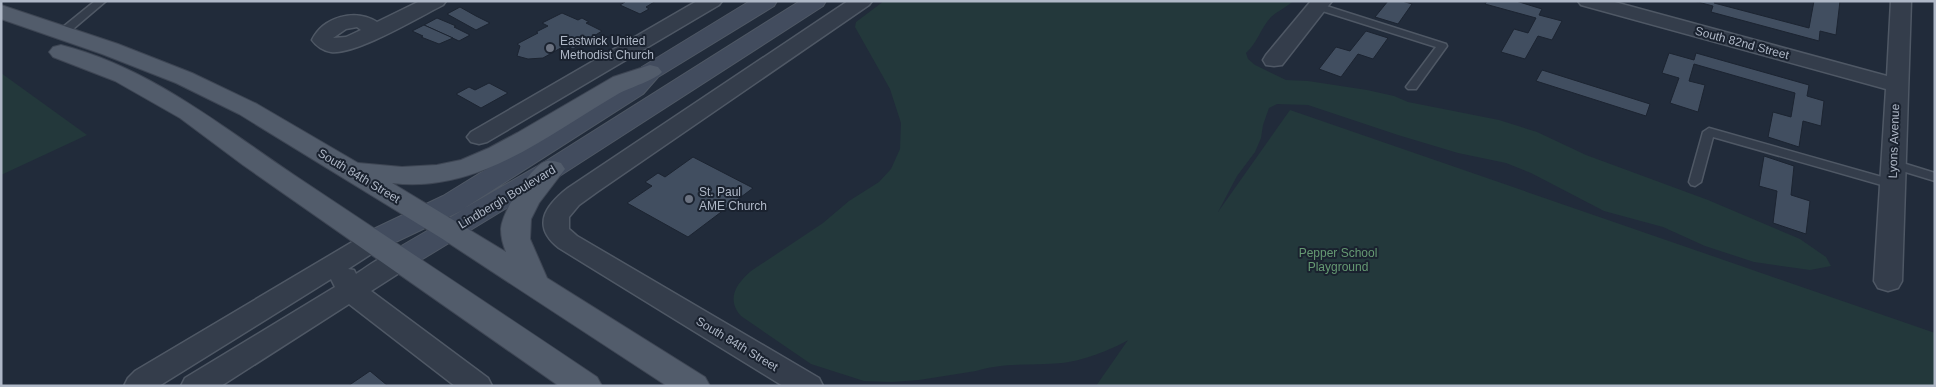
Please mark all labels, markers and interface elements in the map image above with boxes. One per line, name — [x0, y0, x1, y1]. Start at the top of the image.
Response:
street label: South 82nd Street — [1693, 24, 1791, 62]
place label: Eastwick United Methodist Church — [560, 34, 654, 62]
marker: Eastwick United Methodist Church — [544, 42, 556, 54]
street label: Lyons Avenue — [1886, 103, 1902, 179]
street label: South 84th Street — [315, 146, 403, 206]
street label: Lindbergh Boulevard — [456, 162, 558, 232]
place label: St. Paul AME Church — [699, 185, 767, 213]
marker: St. Paul AME Church — [683, 193, 695, 205]
park label: Pepper School Playground — [1299, 246, 1377, 274]
street label: South 84th Street — [693, 314, 781, 374]

